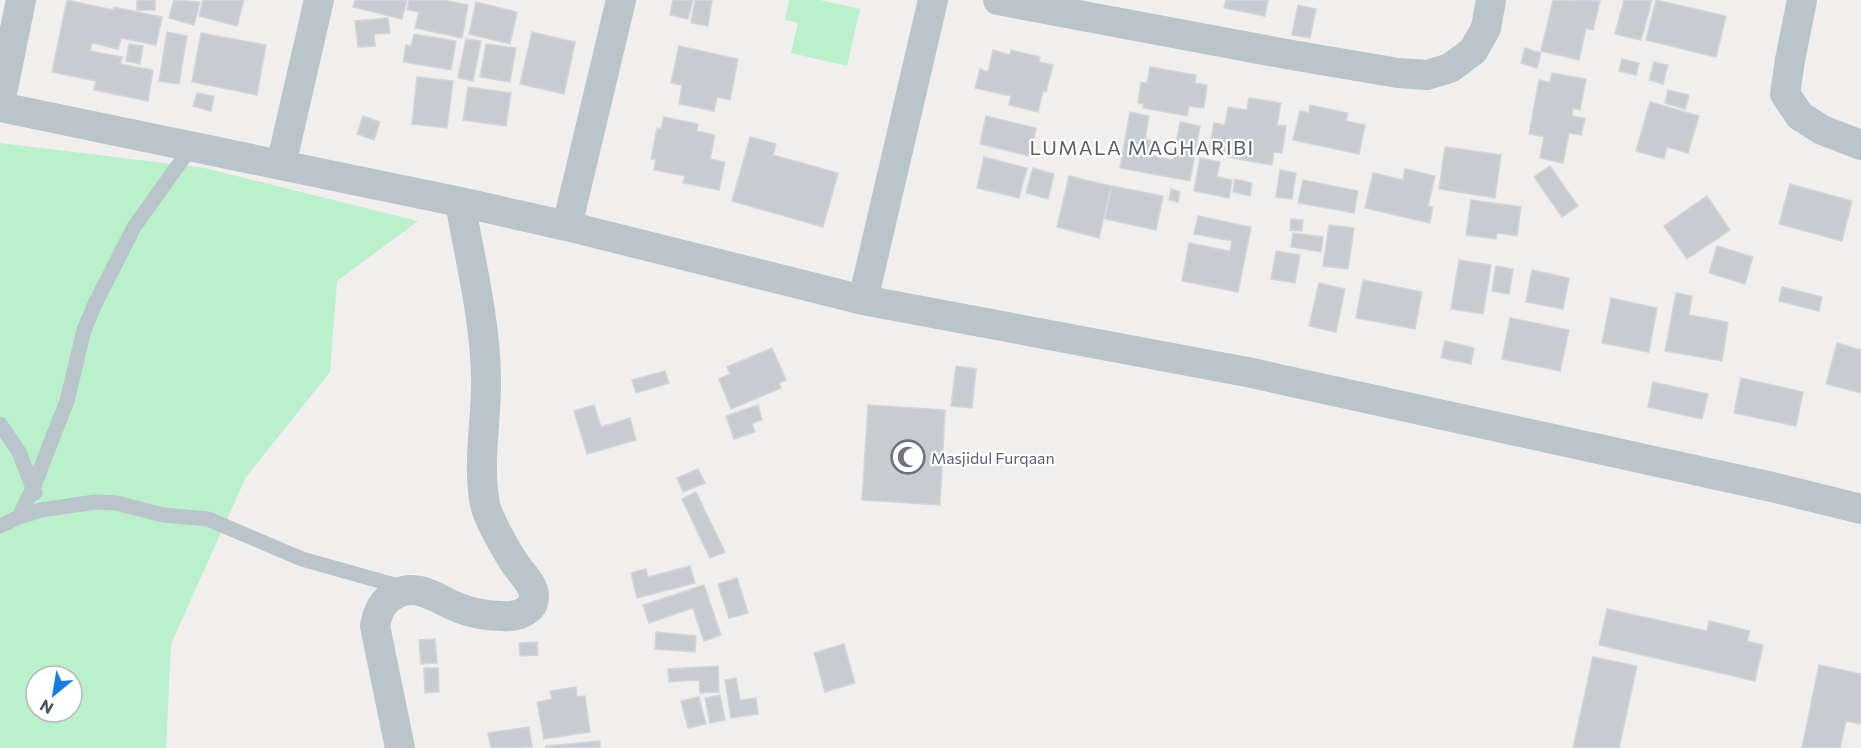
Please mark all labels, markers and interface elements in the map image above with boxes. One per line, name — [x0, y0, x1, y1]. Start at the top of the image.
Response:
district label: LUMALA MAGHARIBI — [1030, 135, 1254, 159]
mosque icon: Masjidul Furqaan — [890, 439, 926, 475]
place label: Masjidul Furqaan — [931, 448, 1055, 467]
north arrow — [24, 664, 84, 724]
text: N — [36, 696, 56, 719]

